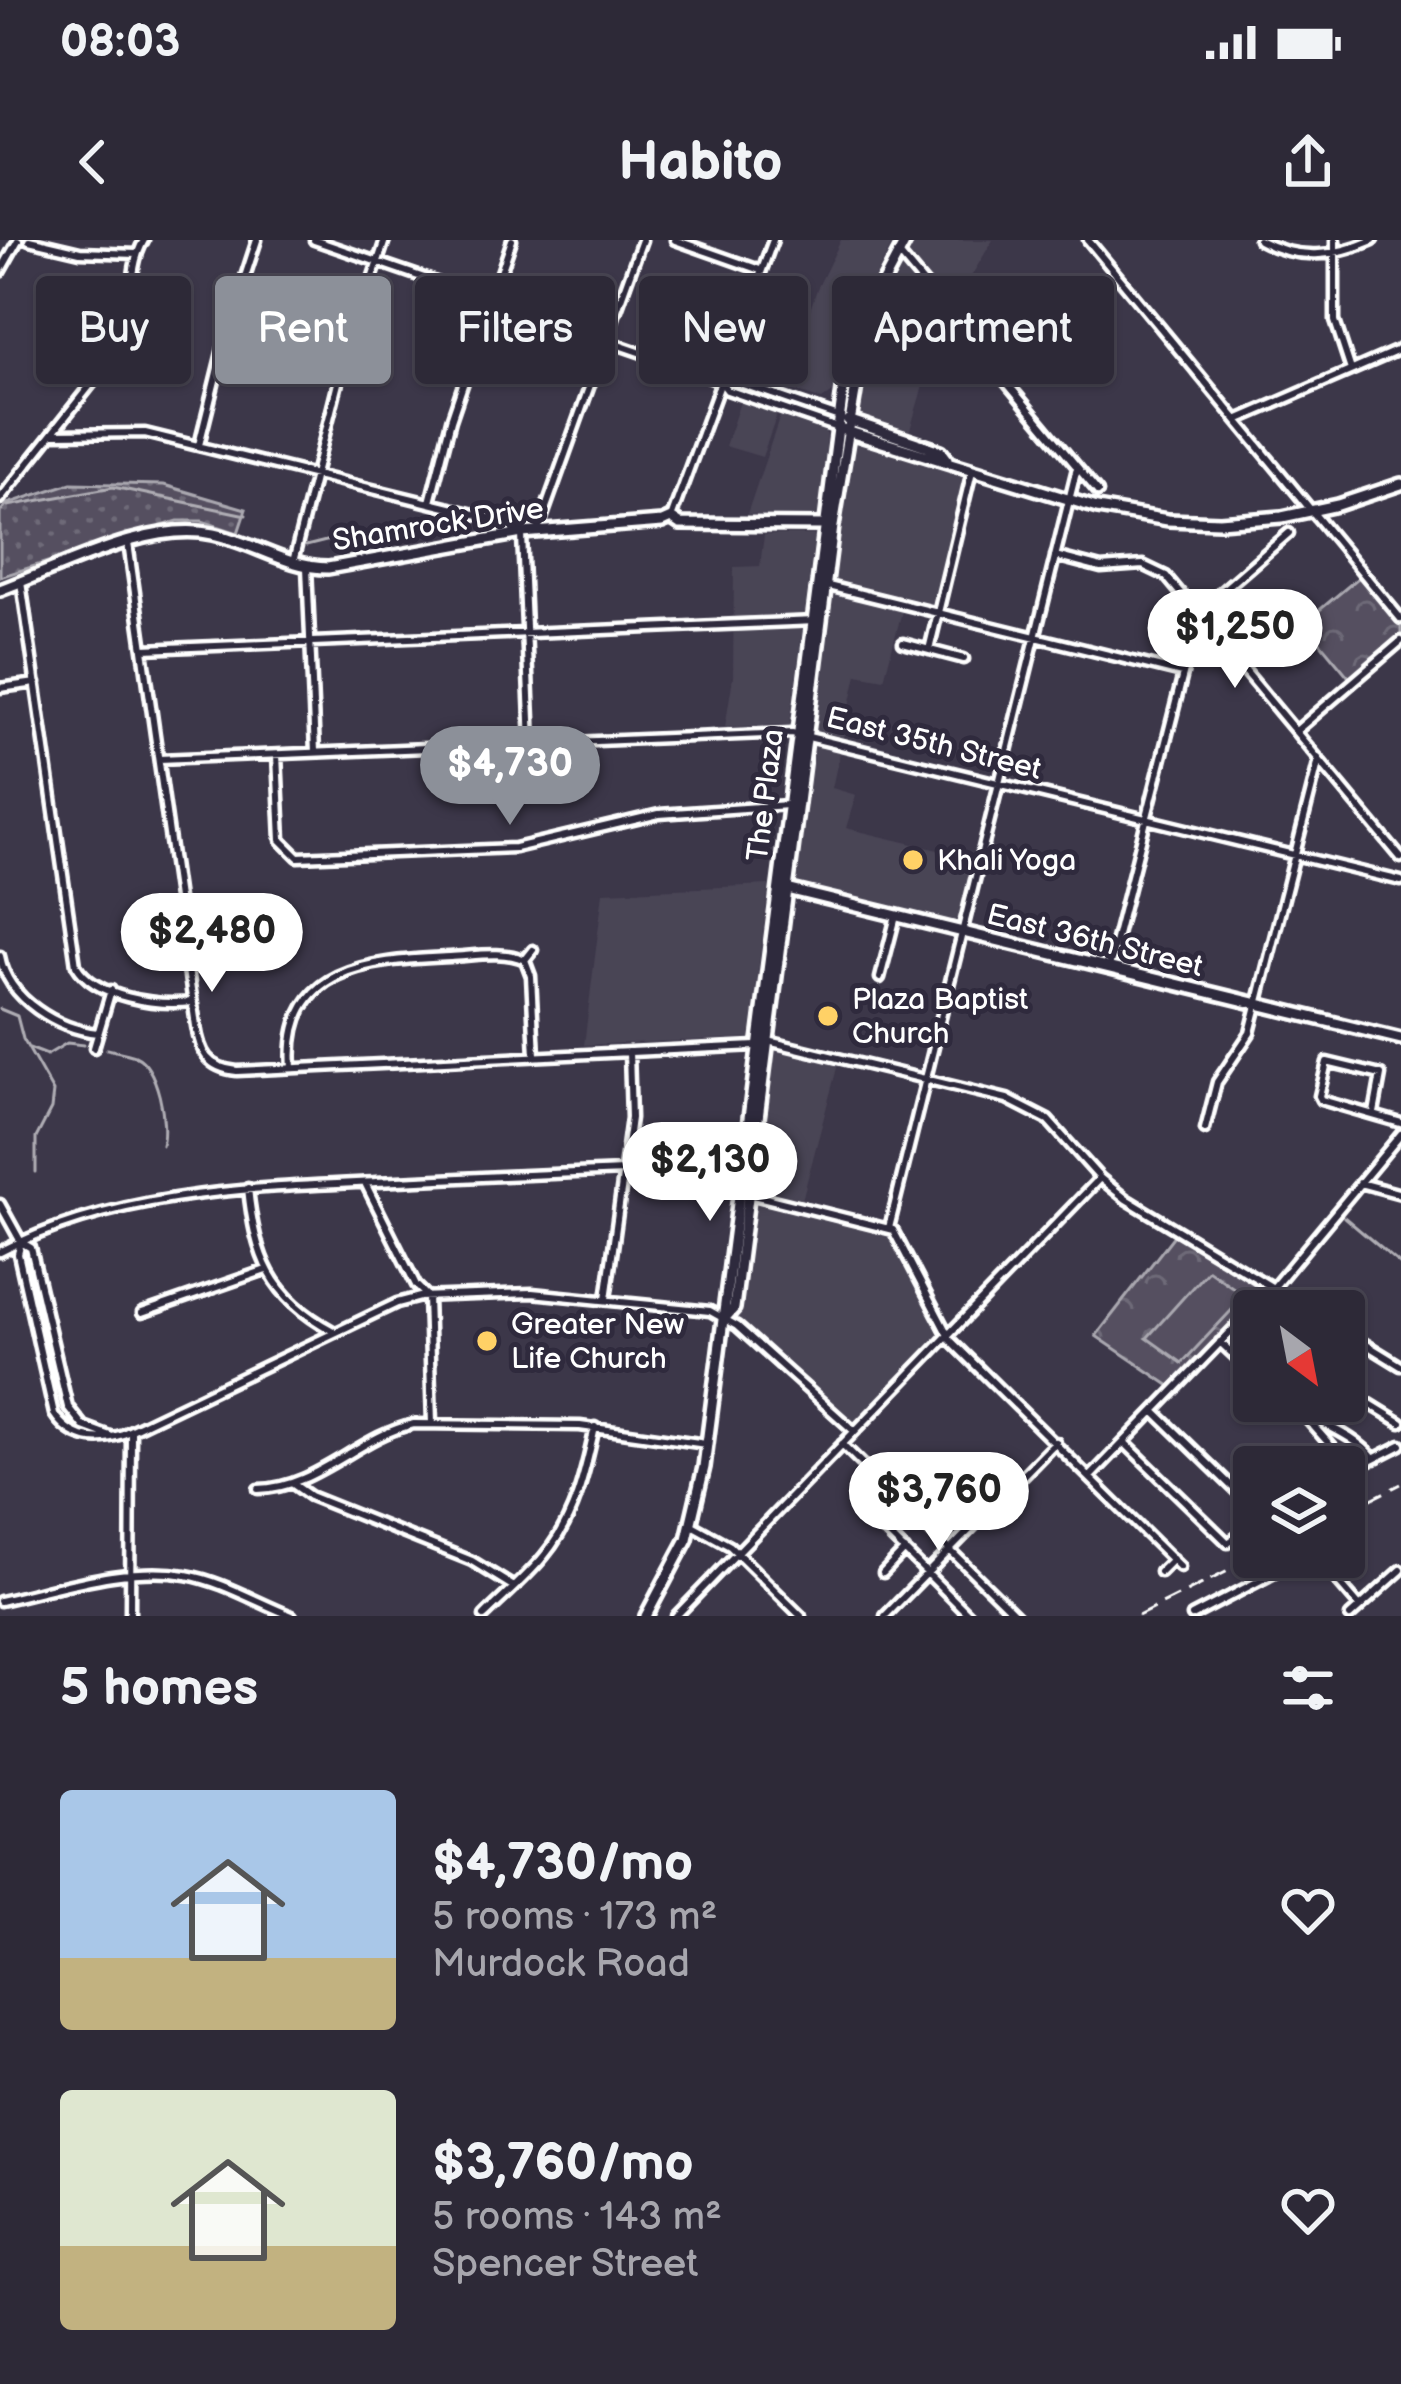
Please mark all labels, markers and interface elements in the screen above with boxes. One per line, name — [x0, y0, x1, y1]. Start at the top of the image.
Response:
text: 08:03 — [60, 15, 180, 70]
icon: back — [60, 129, 126, 195]
icon: share — [1275, 129, 1341, 195]
text: Habito — [619, 130, 782, 195]
chip: Buy — [36, 276, 191, 384]
chip: Rent — [215, 276, 391, 384]
chip: Filters — [415, 276, 615, 384]
chip: New — [639, 276, 808, 384]
chip: Apartment — [832, 276, 1114, 384]
street label: Shamrock Drive — [330, 491, 546, 559]
pin: $1,250 — [1137, 589, 1333, 691]
text: $1,250 — [1175, 604, 1295, 651]
street label: East 35th Street — [823, 700, 1045, 788]
pin: $4,730 — [412, 726, 608, 828]
street label: The Plaza — [740, 727, 792, 863]
text: $4,730 — [447, 741, 573, 788]
place label: Khali Yoga — [937, 843, 1076, 879]
marker: Khali Yoga — [900, 847, 926, 873]
pin: $2,480 — [114, 893, 310, 995]
street label: East 36th Street — [983, 897, 1207, 985]
text: $2,480 — [148, 908, 276, 955]
place label: Plaza Baptist Church — [852, 982, 1028, 1052]
marker: Plaza Baptist Church — [815, 1003, 841, 1029]
pin: $2,130 — [612, 1122, 808, 1224]
text: $2,130 — [649, 1137, 771, 1184]
north arrow — [1233, 1290, 1365, 1422]
map controls — [1233, 1290, 1365, 1578]
place label: Greater New Life Church — [511, 1307, 684, 1377]
marker: Greater New Life Church — [474, 1328, 500, 1354]
button: layers — [1233, 1446, 1365, 1578]
pin: $3,760 — [841, 1452, 1037, 1554]
text: $3,760 — [876, 1467, 1002, 1514]
icon: filters — [1275, 1655, 1341, 1721]
text: 5 homes — [60, 1658, 258, 1719]
text: $4,730/mo — [432, 1833, 693, 1894]
icon: home — [156, 1838, 300, 1982]
icon: heart — [1275, 1877, 1341, 1943]
text: 5 rooms · 173 m² — [432, 1894, 717, 1941]
text: Murdock Road — [432, 1941, 690, 1988]
text: $3,760/mo — [432, 2133, 694, 2194]
icon: home — [156, 2138, 300, 2282]
icon: heart — [1275, 2177, 1341, 2243]
text: 5 rooms · 143 m² — [432, 2194, 722, 2241]
text: Spencer Street — [432, 2241, 698, 2288]

